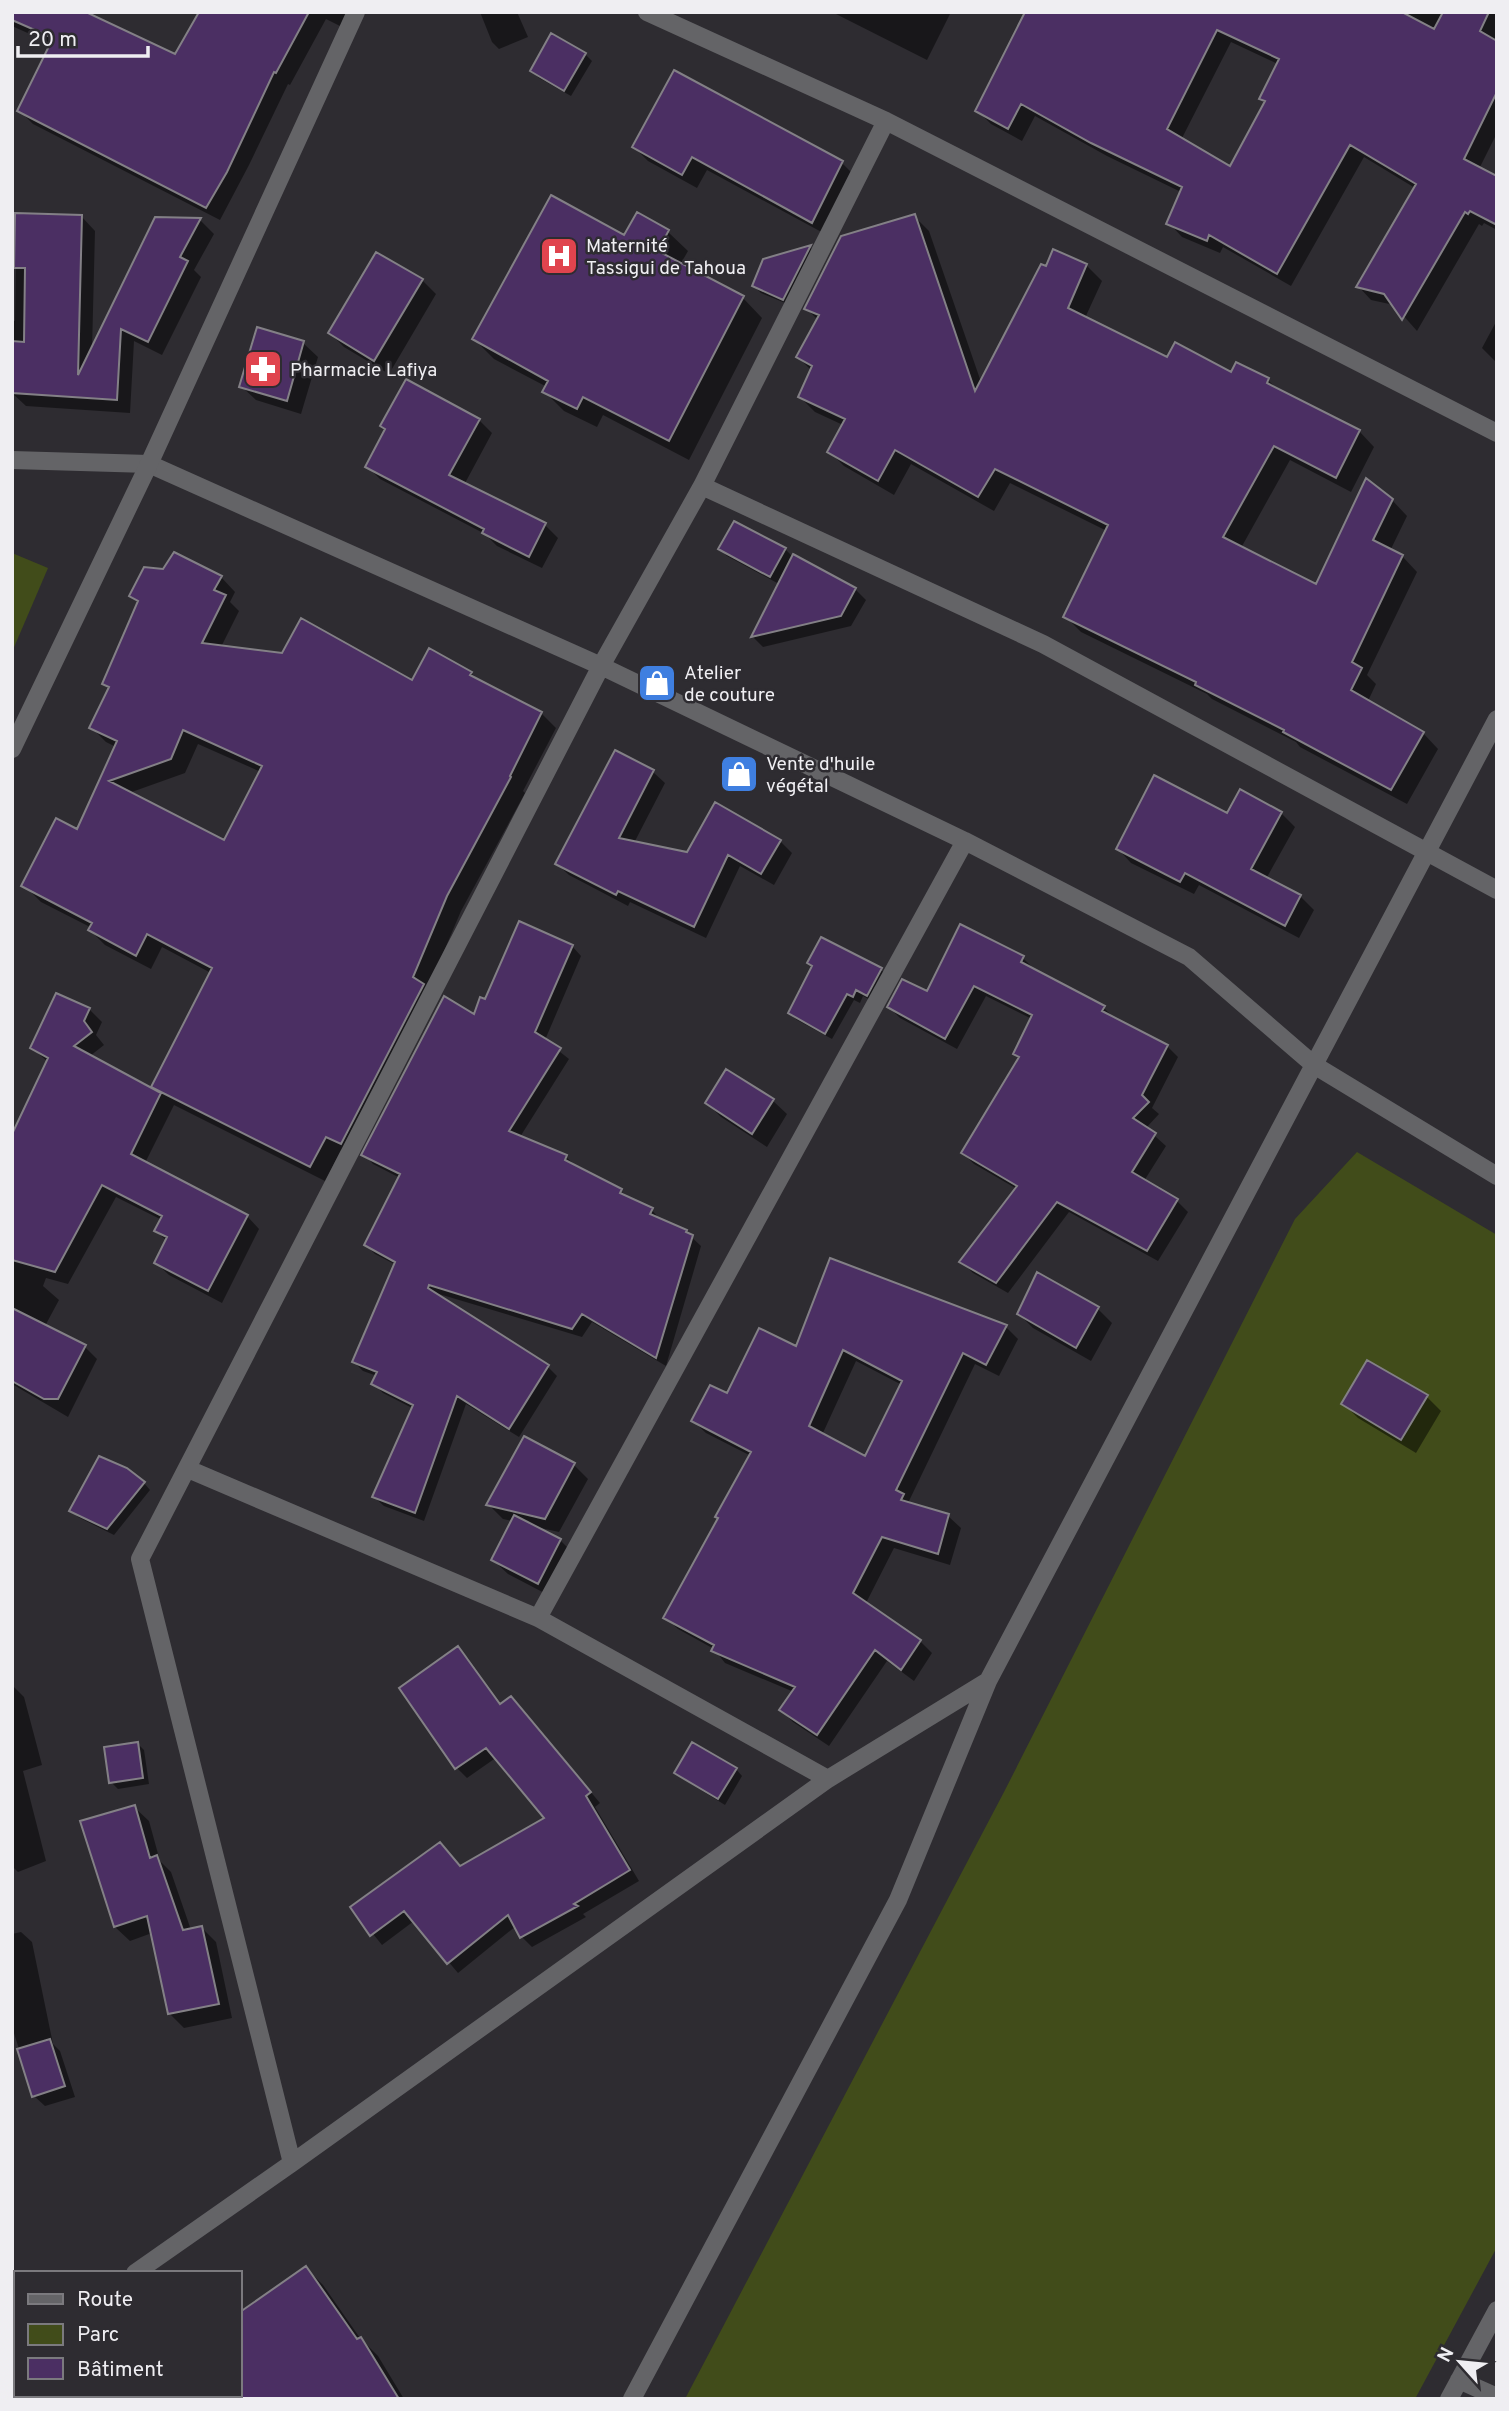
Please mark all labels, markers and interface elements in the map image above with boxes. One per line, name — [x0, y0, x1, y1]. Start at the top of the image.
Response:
scale bar — [18, 14, 147, 58]
text: 20 m — [28, 27, 77, 54]
hospital icon: Maternité Tassigui de Tahoua — [538, 235, 580, 277]
place label: Maternité Tassigui de Tahoua — [586, 235, 746, 281]
pharmacy icon: Pharmacie Lafiya — [242, 348, 284, 390]
place label: Pharmacie Lafiya — [290, 359, 437, 383]
shop icon: Atelier de couture — [636, 662, 678, 704]
place label: Atelier de couture — [684, 662, 775, 708]
shop icon: Vente d'huile végétal — [718, 753, 760, 795]
place label: Vente d'huile végétal — [766, 753, 875, 799]
legend — [14, 2271, 242, 2397]
text: Route — [77, 2287, 133, 2314]
text: Parc — [77, 2322, 119, 2349]
north arrow — [1425, 2327, 1495, 2397]
text: N — [1433, 2344, 1460, 2367]
text: Bâtiment — [77, 2357, 164, 2384]

